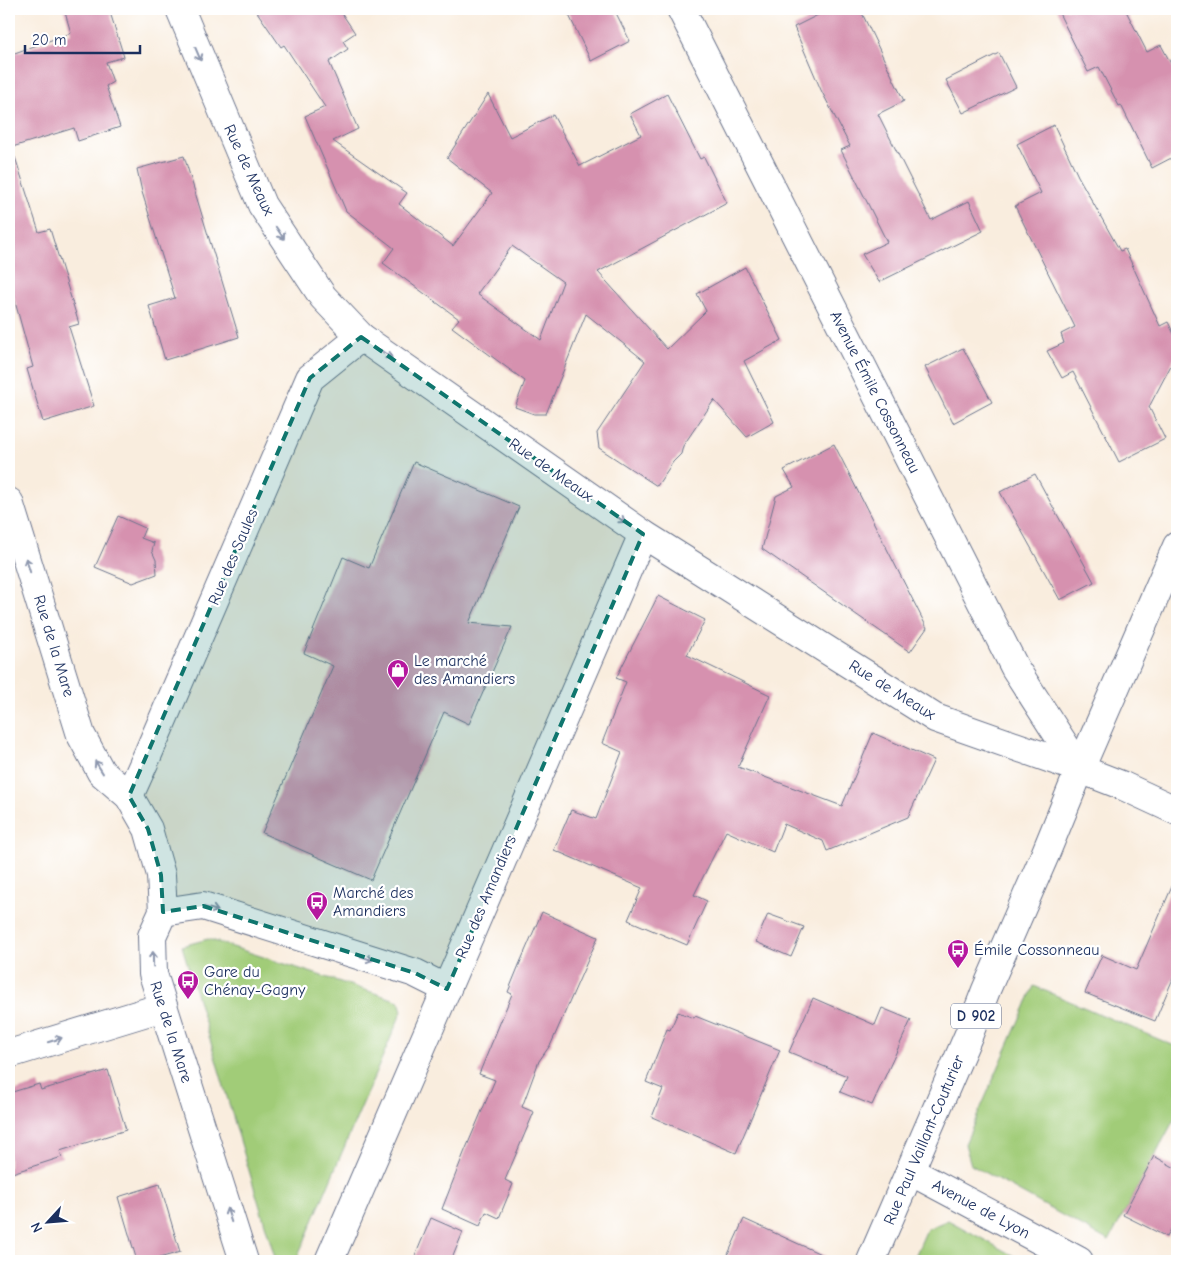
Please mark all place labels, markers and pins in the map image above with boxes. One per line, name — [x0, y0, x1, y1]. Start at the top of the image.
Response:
place label: Le marché des Amandiers — [414, 652, 516, 688]
shop icon: Le marché des Amandiers — [386, 658, 410, 689]
place label: Marché des Amandiers — [333, 884, 414, 920]
bus stop icon: Marché des Amandiers — [305, 890, 329, 921]
bus stop icon: Émile Cossonneau — [946, 938, 970, 969]
place label: Émile Cossonneau — [974, 940, 1099, 959]
place label: Gare du Chénay-Gagny — [204, 963, 306, 999]
bus stop icon: Gare du Chénay-Gagny — [176, 969, 200, 1000]

